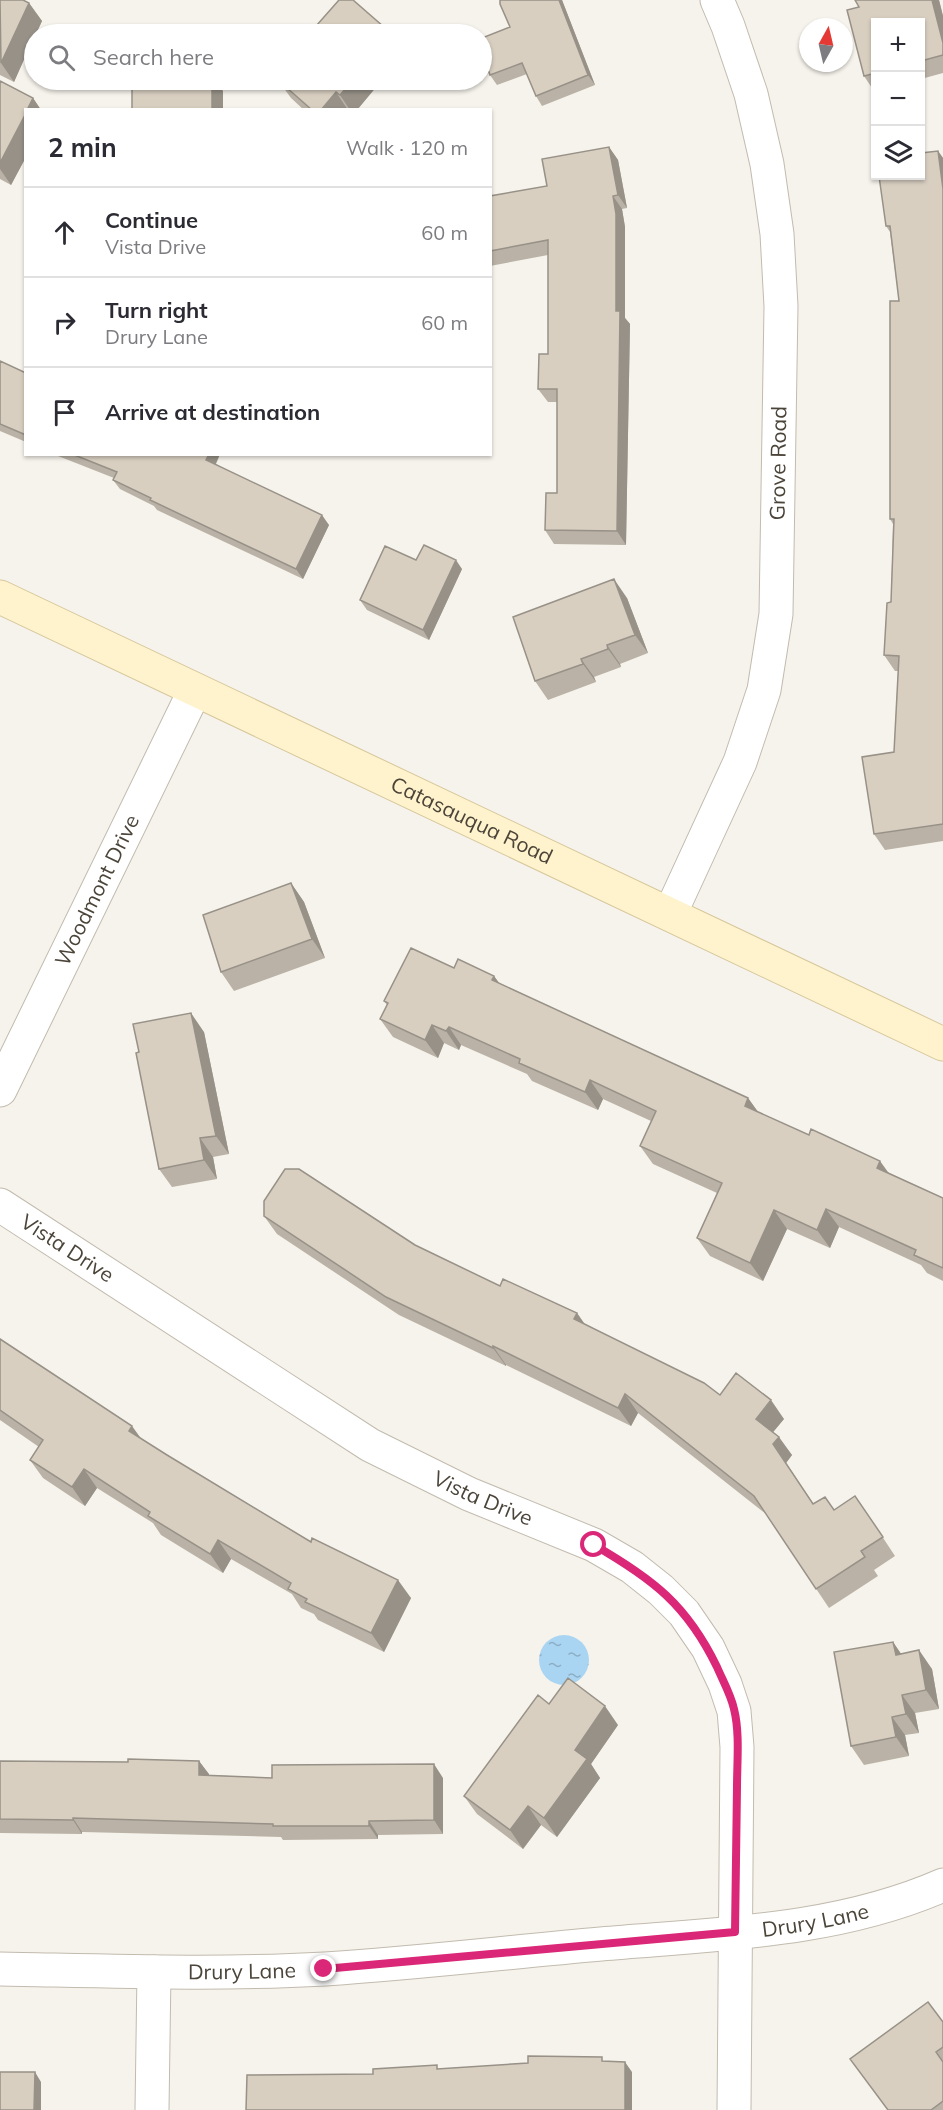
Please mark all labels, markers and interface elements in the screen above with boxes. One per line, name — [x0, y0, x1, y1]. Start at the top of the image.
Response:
north arrow — [799, 18, 853, 72]
map controls — [871, 18, 925, 180]
button: + — [871, 18, 925, 72]
search box — [24, 24, 492, 90]
icon: search — [45, 41, 78, 74]
text: Search here — [93, 43, 214, 71]
button: − — [871, 72, 925, 126]
button: layers — [871, 126, 925, 180]
text: 2 min — [48, 131, 117, 164]
text: Walk · 120 m — [346, 135, 468, 160]
text: Continue — [105, 206, 198, 234]
icon: ahead — [48, 216, 81, 249]
text: 60 m — [421, 220, 468, 245]
text: Vista Drive — [105, 234, 206, 259]
text: Turn right — [105, 296, 208, 324]
icon: right — [48, 306, 81, 339]
text: 60 m — [421, 310, 468, 335]
text: Drury Lane — [105, 324, 208, 349]
icon: arrive — [48, 396, 81, 429]
text: Arrive at destination — [105, 398, 320, 426]
street label: Grove Road — [764, 406, 791, 520]
street label: Catasauqua Road — [387, 770, 557, 869]
street label: Woodmont Drive — [49, 810, 144, 970]
street label: Vista Drive — [16, 1208, 119, 1287]
street label: Vista Drive — [429, 1464, 537, 1531]
route start — [580, 1531, 606, 1557]
street label: Drury Lane — [760, 1897, 871, 1942]
route end — [310, 1955, 336, 1981]
street label: Drury Lane — [188, 1956, 296, 1984]

